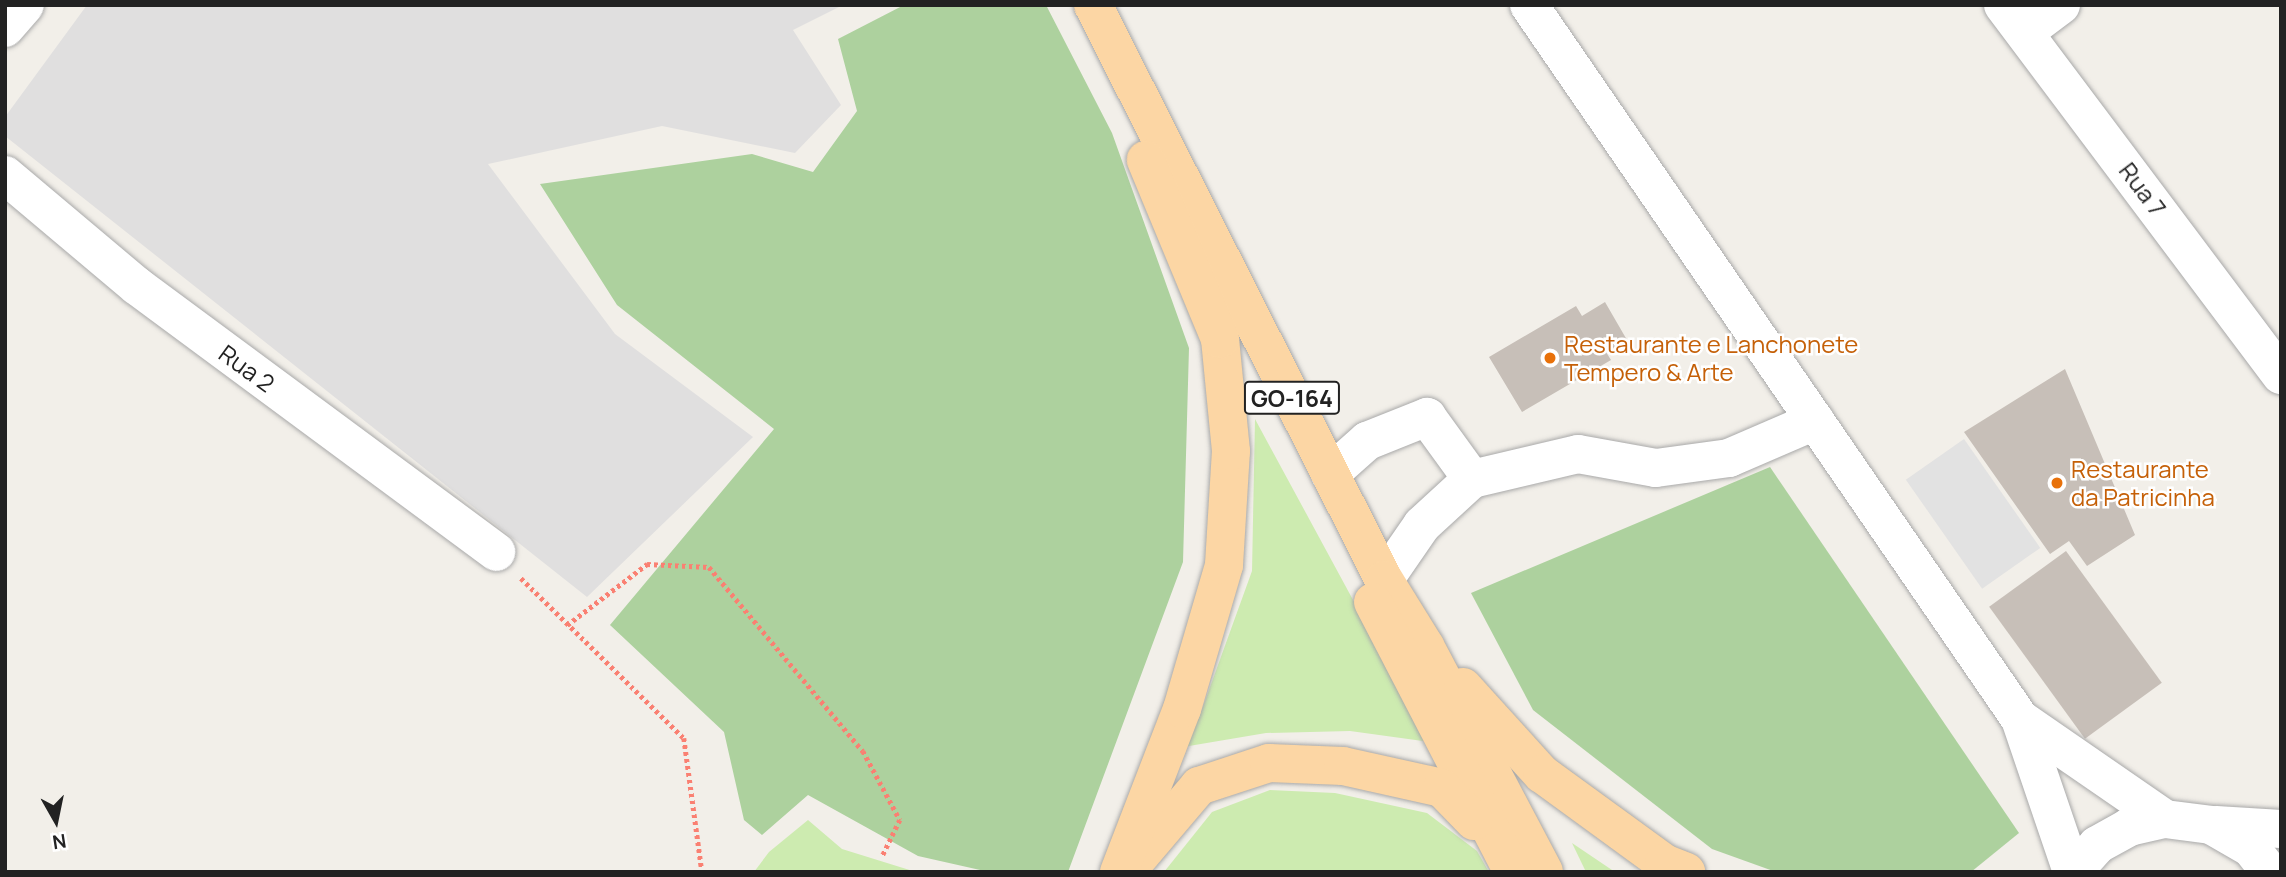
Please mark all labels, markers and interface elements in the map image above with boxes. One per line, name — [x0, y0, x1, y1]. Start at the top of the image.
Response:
street label: Rua 7 — [2114, 157, 2172, 221]
place label: Restaurante e Lanchonete Tempero & Arte — [1564, 330, 1858, 386]
street label: Rua 2 — [214, 338, 280, 398]
marker: Restaurante e Lanchonete Tempero & Arte — [1542, 350, 1558, 366]
road number: GO-164 — [1243, 378, 1341, 418]
place label: Restaurante da Patricinha — [2071, 455, 2215, 511]
marker: Restaurante da Patricinha — [2049, 475, 2065, 491]
north arrow — [21, 786, 91, 856]
text: N — [51, 828, 68, 856]

